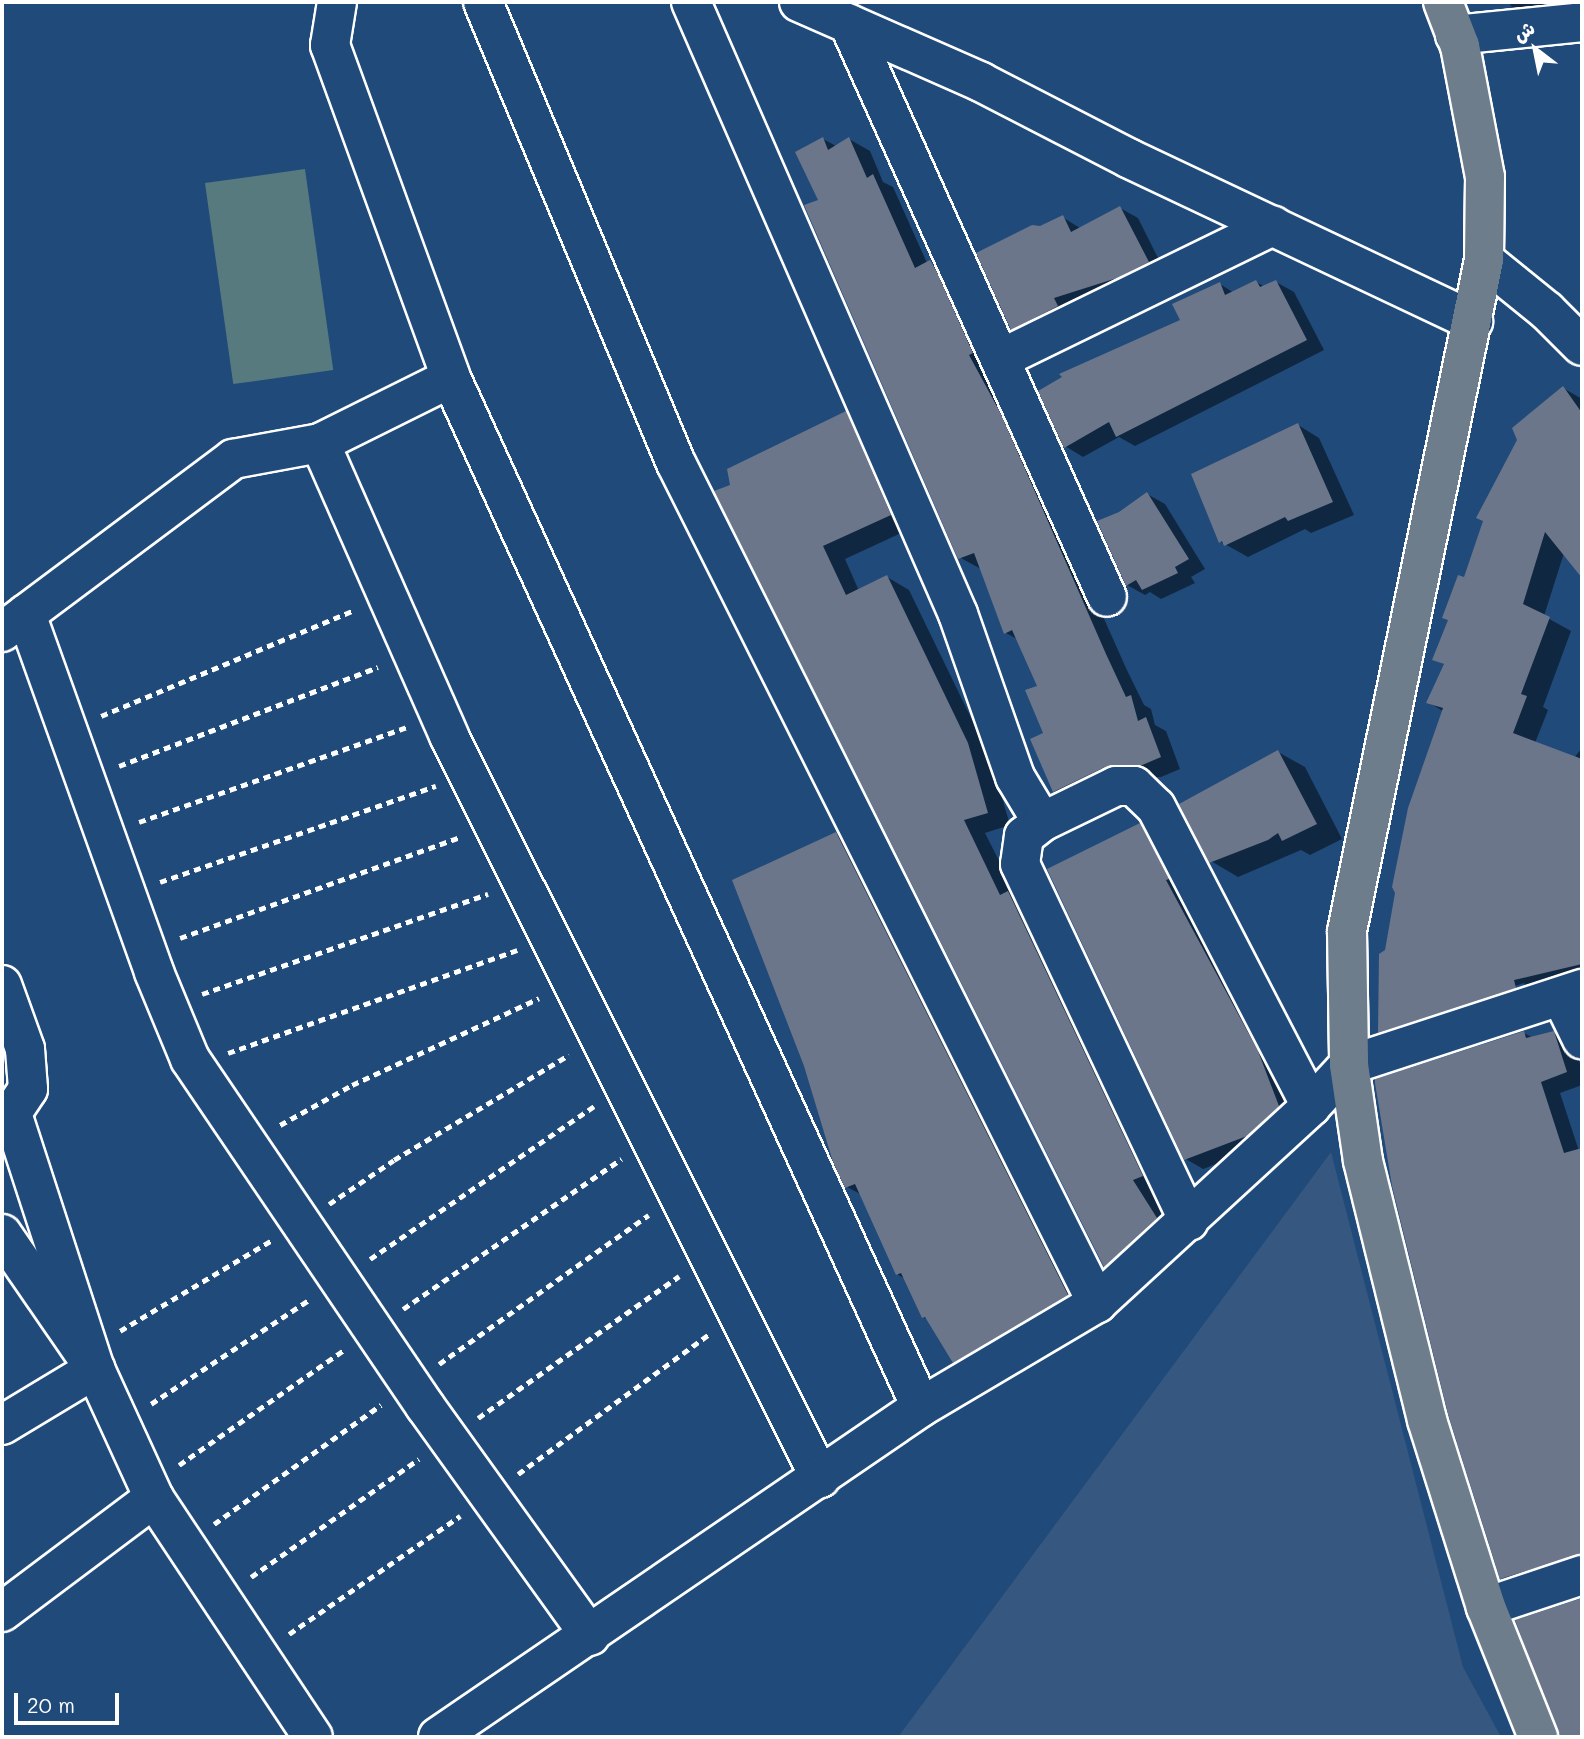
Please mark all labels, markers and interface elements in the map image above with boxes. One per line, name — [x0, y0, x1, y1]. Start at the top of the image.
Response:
north arrow — [1500, 14, 1570, 84]
text: ش — [1508, 15, 1539, 47]
scale bar — [18, 1680, 122, 1724]
text: 20 m — [27, 1691, 75, 1718]

